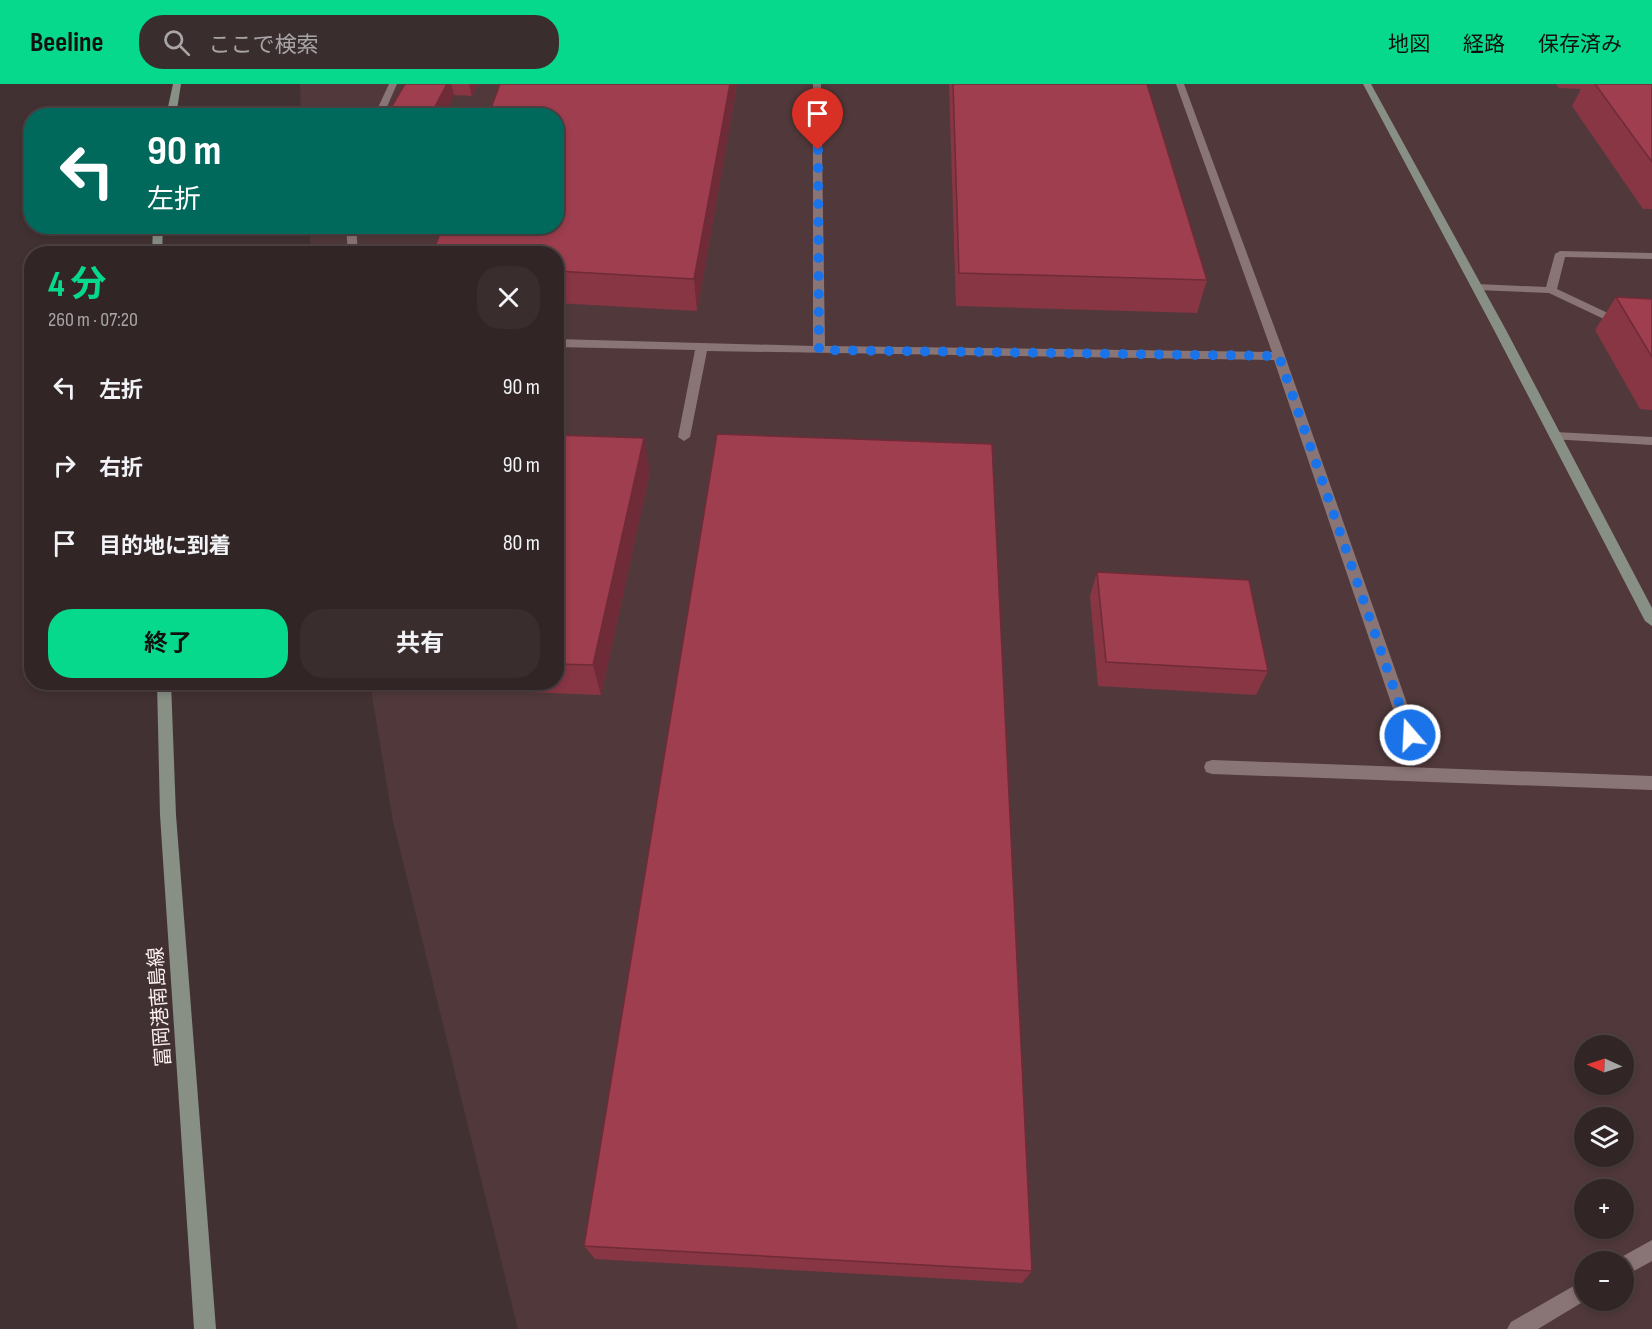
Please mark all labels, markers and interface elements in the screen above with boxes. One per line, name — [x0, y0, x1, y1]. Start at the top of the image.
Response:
search box — [139, 15, 559, 69]
text: Beeline — [30, 26, 103, 59]
icon: search — [160, 26, 193, 59]
text: ここで検索 — [208, 32, 318, 59]
text: 地図 — [1388, 32, 1430, 57]
text: 経路 — [1463, 32, 1505, 57]
text: 保存済み — [1538, 32, 1622, 57]
pin — [792, 88, 843, 150]
icon: arrive — [801, 97, 834, 130]
text: 90 m — [147, 126, 221, 177]
icon: left — [48, 132, 126, 210]
text: 左折 — [147, 184, 201, 216]
text: 4 分 — [48, 264, 106, 307]
button: close — [477, 266, 540, 329]
text: 260 m · 07:20 — [48, 308, 138, 332]
icon: left — [48, 371, 81, 404]
text: 90 m — [503, 374, 540, 401]
text: 左折 — [99, 377, 143, 404]
icon: right — [48, 449, 81, 482]
text: 90 m — [503, 452, 540, 479]
text: 右折 — [99, 455, 143, 482]
icon: arrive — [48, 527, 81, 560]
text: 80 m — [503, 530, 540, 557]
text: 目的地に到着 — [99, 533, 231, 560]
button: 終了 — [48, 609, 288, 678]
button: 共有 — [300, 609, 540, 678]
position arrow — [1378, 703, 1442, 767]
street label: 富岡港南島線 — [144, 946, 176, 1068]
north arrow — [1574, 1035, 1634, 1095]
map controls — [1574, 1035, 1634, 1311]
button: layers — [1574, 1107, 1634, 1167]
button: + — [1574, 1179, 1634, 1239]
button: − — [1574, 1251, 1634, 1311]

